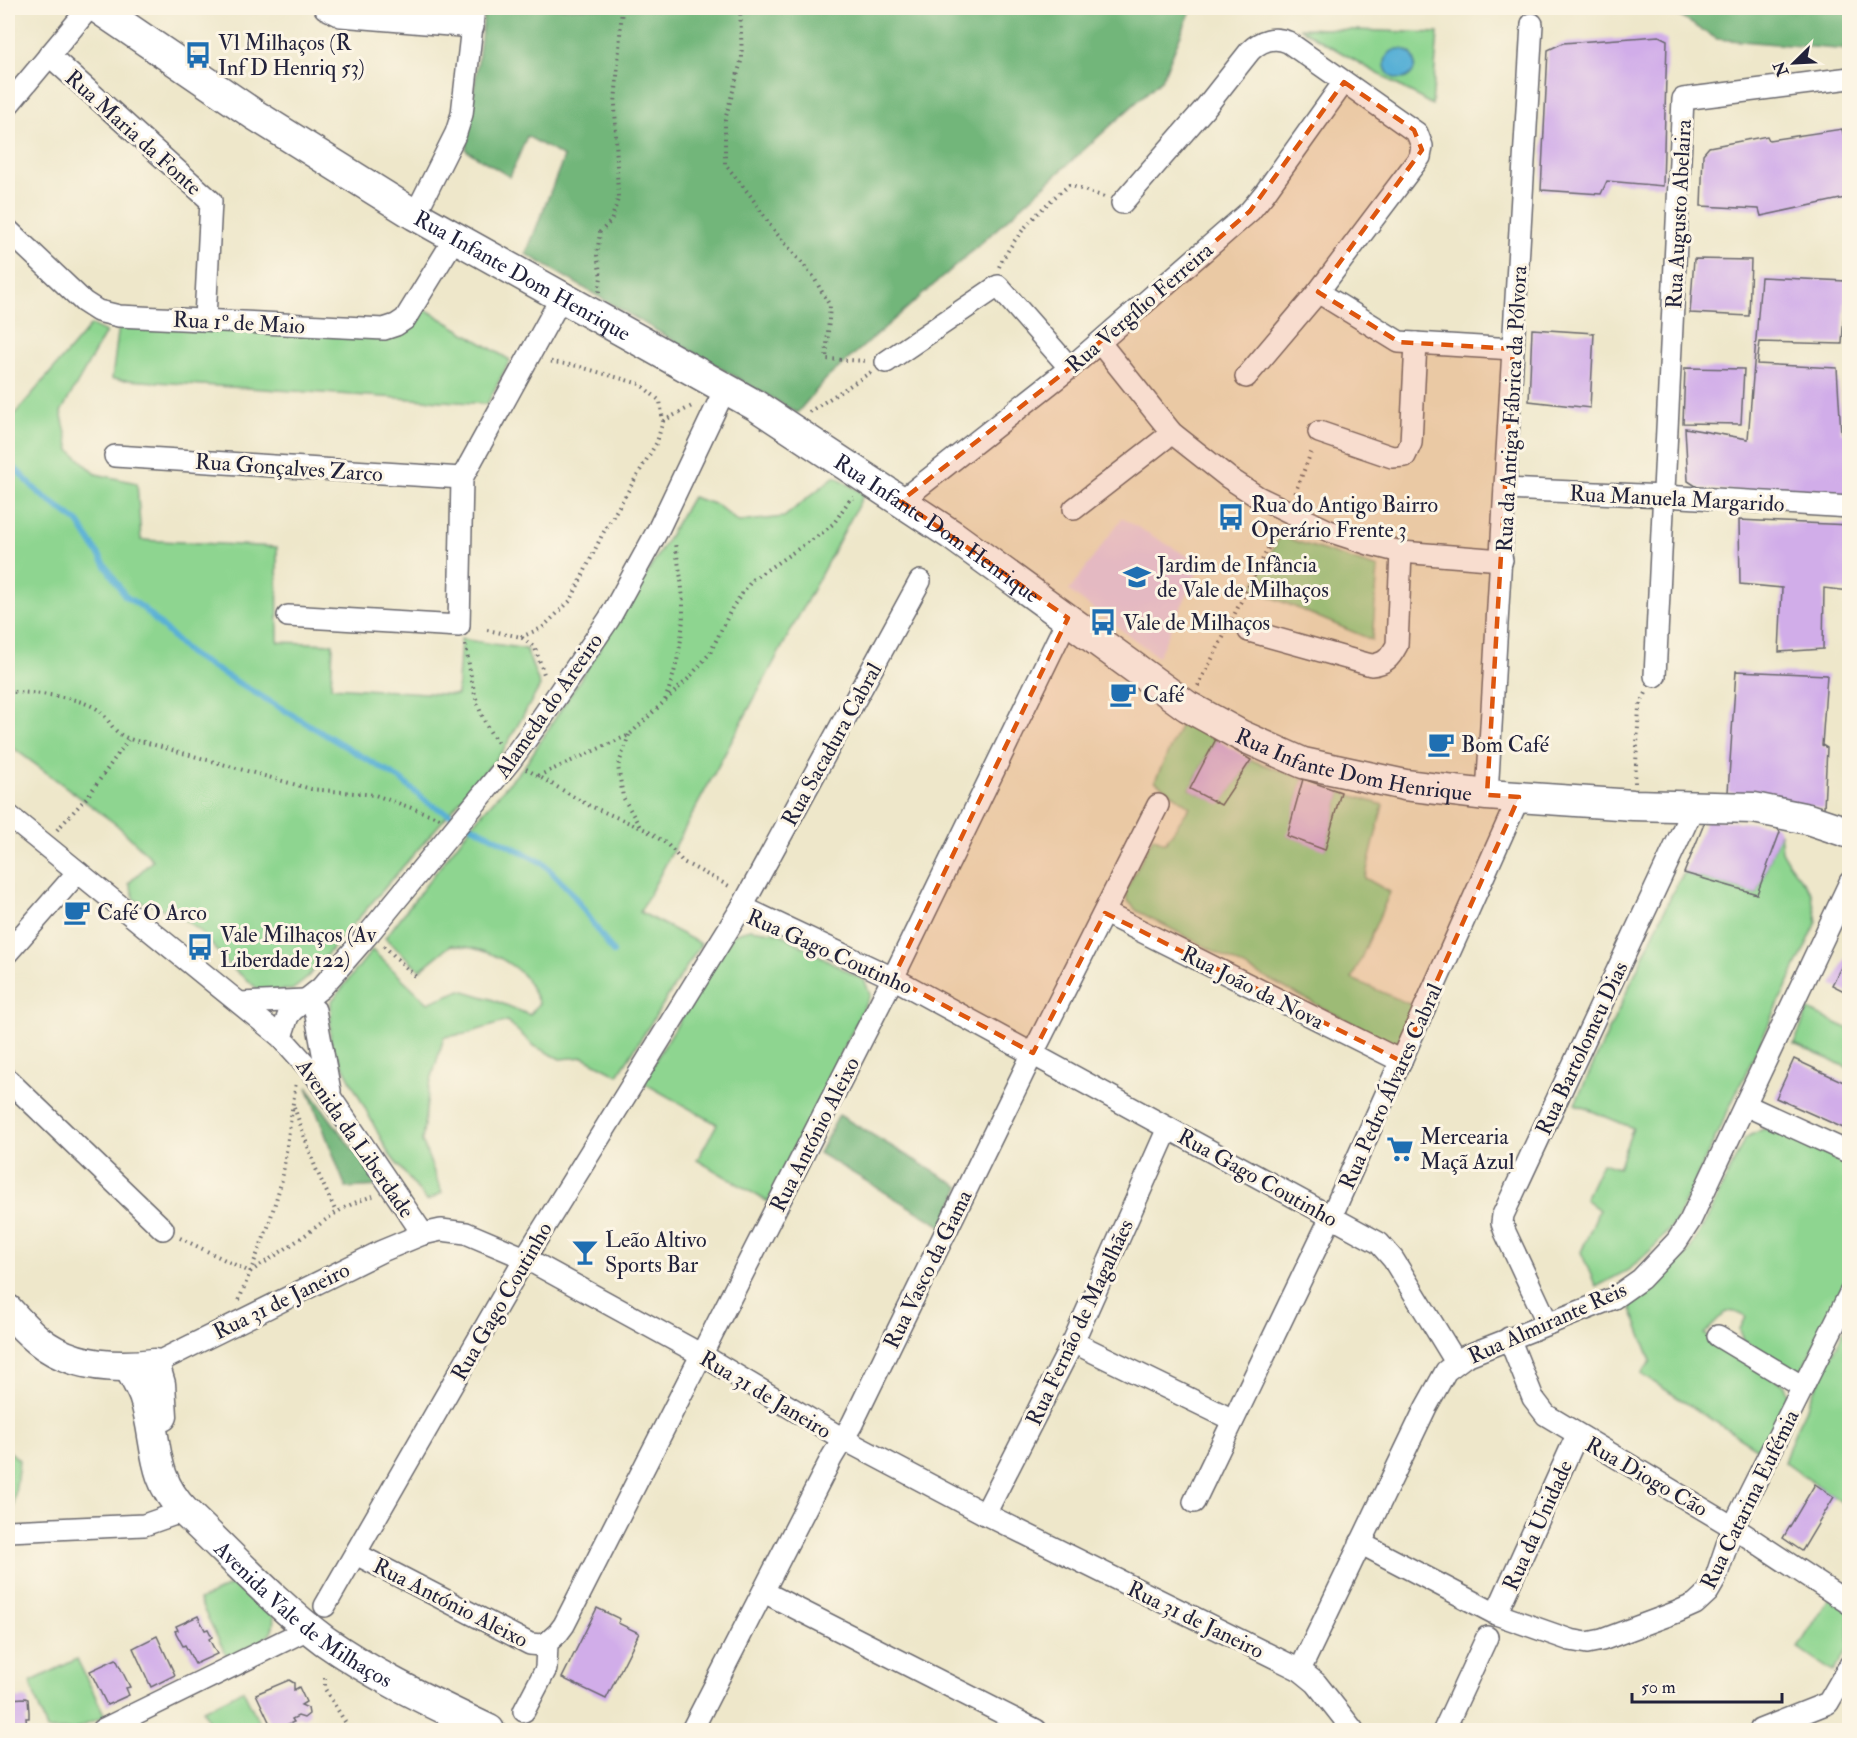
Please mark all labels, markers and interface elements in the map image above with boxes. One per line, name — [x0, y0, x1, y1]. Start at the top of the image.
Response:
place label: Vl Milhaços (R Inf D Henriq 53) — [218, 29, 365, 82]
north arrow — [1764, 33, 1824, 93]
bus stop icon: Vl Milhaços (R Inf D Henriq 53) — [183, 40, 213, 70]
text: N — [1769, 57, 1794, 80]
street label: Rua Maria da Fonte — [59, 64, 208, 202]
street label: Rua Augusto Abelaira — [1660, 118, 1698, 310]
street label: Rua Infante Dom Henrique — [409, 204, 635, 348]
street label: Rua Vergílio Ferreira — [1060, 236, 1220, 379]
street label: Rua da Antiga Fábrica da Pólvora — [1491, 264, 1534, 553]
street label: Rua 1º de Maio — [172, 306, 306, 340]
street label: Rua Gonçalves Zarco — [194, 447, 384, 489]
street label: Rua Infante Dom Henrique — [828, 448, 1045, 609]
street label: Rua Manuela Margarido — [1569, 479, 1785, 519]
place label: Rua do Antigo Bairro Operário Frente 3 — [1251, 491, 1438, 545]
bus stop icon: Rua do Antigo Bairro Operário Frente 3 — [1216, 502, 1246, 532]
place label: Jardim de Infância de Vale de Milhaços — [1156, 551, 1329, 604]
school or university icon: Jardim de Infância de Vale de Milhaços — [1122, 562, 1152, 592]
bus stop icon: Vale de Milhaços — [1088, 607, 1118, 637]
place label: Vale de Milhaços — [1123, 609, 1270, 637]
street label: Alameda do Areeiro — [488, 628, 609, 784]
street label: Rua Sacadura Cabral — [775, 658, 889, 831]
cafe icon: Café — [1108, 679, 1138, 709]
place label: Café — [1143, 681, 1185, 709]
street label: Rua Infante Dom Henrique — [1231, 722, 1473, 808]
cafe icon: Bom Café — [1426, 729, 1456, 759]
place label: Bom Café — [1461, 731, 1550, 759]
cafe icon: Café O Arco — [62, 897, 92, 927]
place label: Café O Arco — [97, 899, 207, 927]
street label: Rua Gago Coutinho — [742, 903, 917, 1001]
place label: Vale Milhaços (Av Liberdade 122) — [220, 921, 377, 974]
bus stop icon: Vale Milhaços (Av Liberdade 122) — [185, 932, 215, 962]
street label: Rua João da Nova — [1176, 940, 1329, 1036]
street label: Rua Bartolomeu Dias — [1529, 957, 1634, 1140]
street label: Rua Pedro Álvares Cabral — [1333, 979, 1449, 1194]
street label: Rua António Aleixo — [764, 1052, 866, 1217]
street label: Avenida da Liberdade — [289, 1053, 420, 1223]
street label: Rua Gago Coutinho — [1173, 1122, 1342, 1233]
place label: Mercearia Maçã Azul — [1420, 1123, 1515, 1176]
supermarket icon: Mercearia Maçã Azul — [1385, 1134, 1415, 1164]
street label: Rua Vasco da Gama — [877, 1185, 979, 1353]
street label: Rua Fernão de Magalhães — [1020, 1215, 1140, 1430]
street label: Rua Gago Coutinho — [445, 1217, 559, 1386]
place label: Leão Altivo Sports Bar — [605, 1226, 707, 1280]
bar icon: Leão Altivo Sports Bar — [570, 1237, 600, 1267]
street label: Rua 31 de Janeiro — [208, 1256, 354, 1346]
street label: Rua Almirante Reis — [1464, 1275, 1631, 1370]
street label: Rua 31 de Janeiro — [695, 1345, 836, 1445]
street label: Rua Catarina Eufémia — [1694, 1404, 1806, 1594]
street label: Rua Diogo Cão — [1580, 1431, 1713, 1523]
street label: Rua da Unidade — [1497, 1456, 1579, 1595]
street label: Avenida Vale de Milhaços — [207, 1534, 397, 1694]
street label: Rua António Aleixo — [368, 1552, 533, 1654]
street label: Rua 31 de Janeiro — [1123, 1575, 1269, 1665]
scale bar — [1632, 1666, 1782, 1704]
text: 50 m — [1641, 1676, 1676, 1699]

